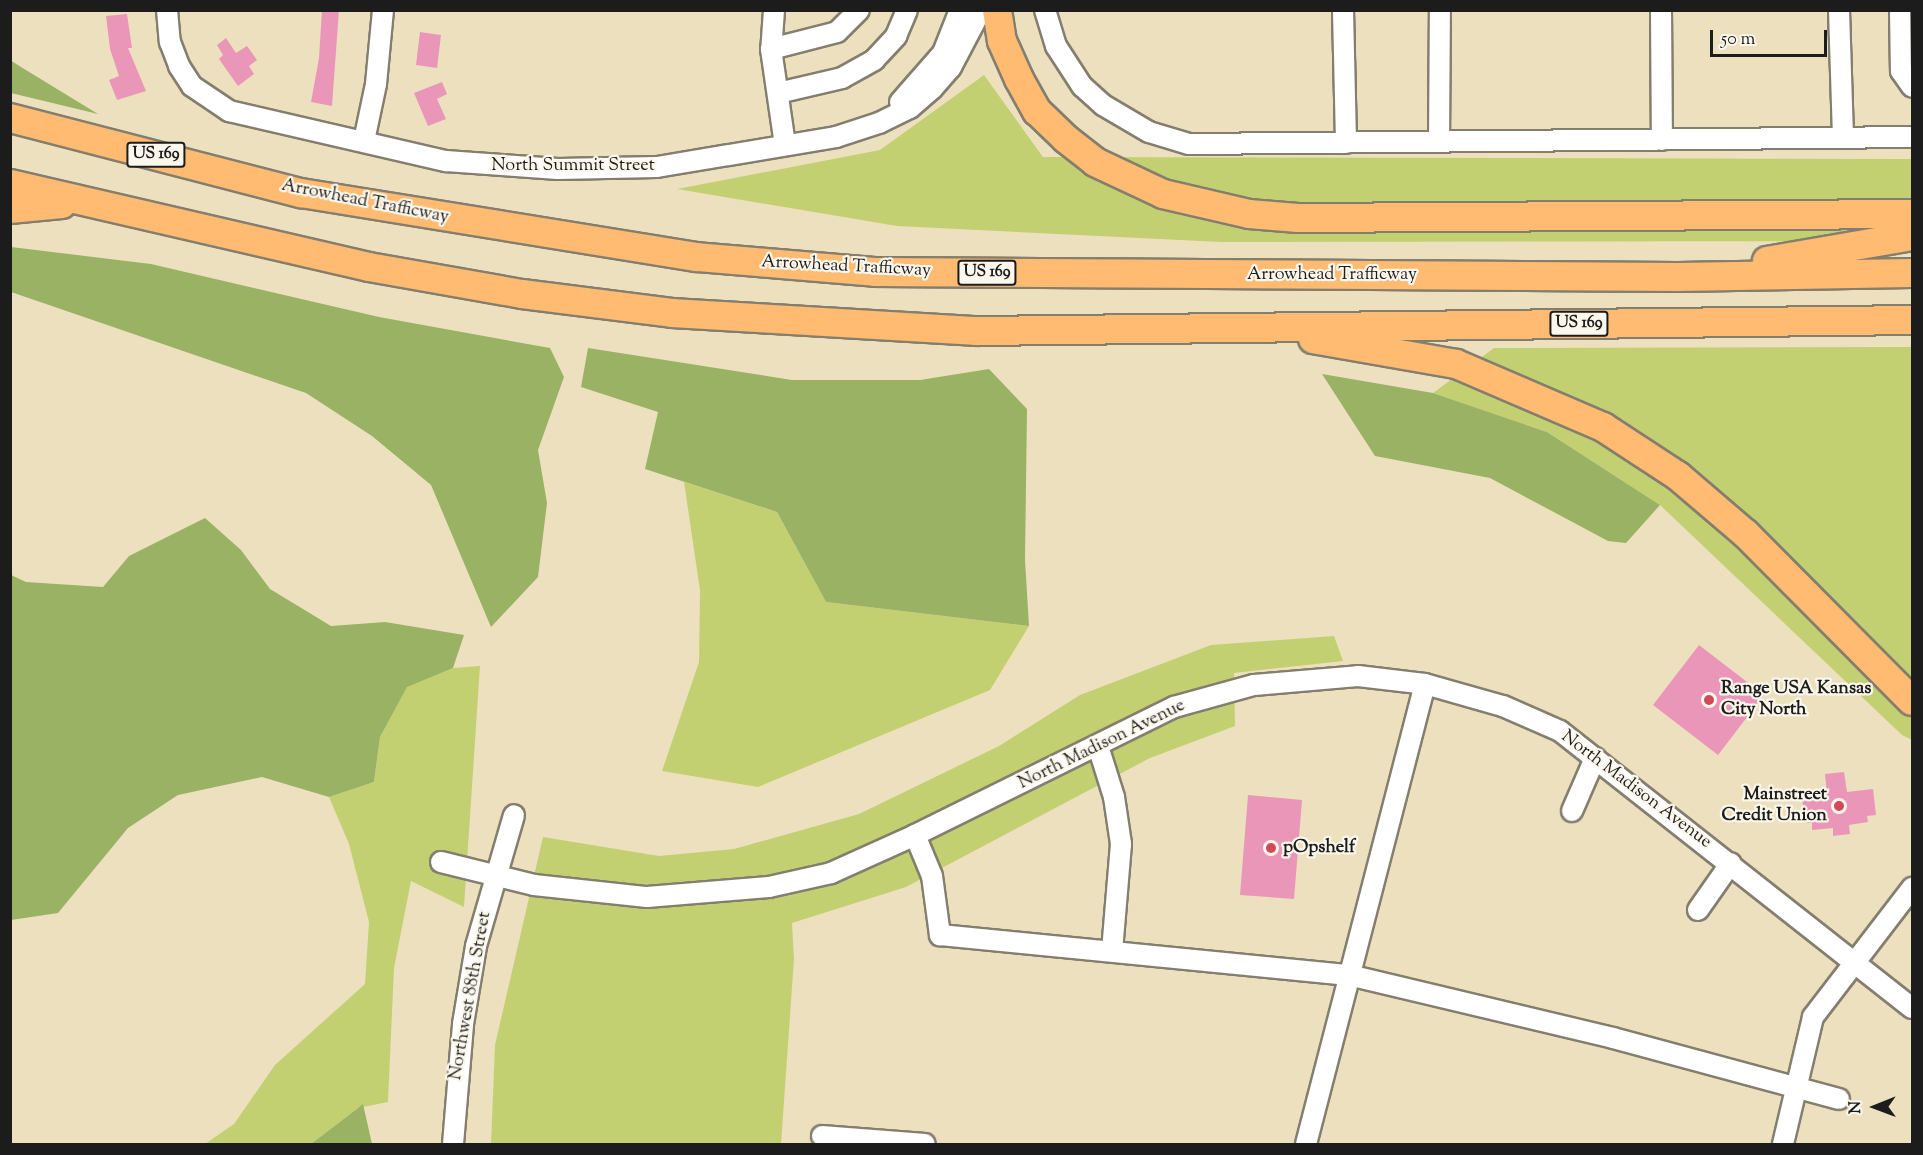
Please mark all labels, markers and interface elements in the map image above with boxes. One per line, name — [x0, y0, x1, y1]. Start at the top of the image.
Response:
scale bar — [1713, 18, 1830, 56]
text: 50 m — [1721, 27, 1755, 53]
road number: US 169 — [126, 142, 186, 168]
street label: North Summit Street — [491, 155, 655, 177]
street label: Arrowhead Trafficway — [280, 175, 450, 229]
street label: Arrowhead Trafficway — [761, 252, 931, 282]
road number: US 169 — [957, 260, 1017, 286]
street label: Arrowhead Trafficway — [1247, 264, 1417, 286]
road number: US 169 — [1549, 311, 1609, 337]
place label: Range USA Kansas City North — [1721, 679, 1871, 722]
marker: Range USA Kansas City North — [1702, 693, 1716, 707]
street label: North Madison Avenue — [1015, 695, 1189, 795]
street label: North Madison Avenue — [1557, 726, 1715, 854]
place label: Mainstreet Credit Union — [1722, 785, 1827, 828]
marker: Mainstreet Credit Union — [1832, 799, 1846, 813]
place label: pOpshelf — [1283, 837, 1355, 859]
marker: pOpshelf — [1264, 841, 1278, 855]
street label: Northwest 88th Street — [446, 910, 496, 1082]
north arrow — [1845, 1077, 1905, 1137]
text: N — [1845, 1101, 1868, 1114]

